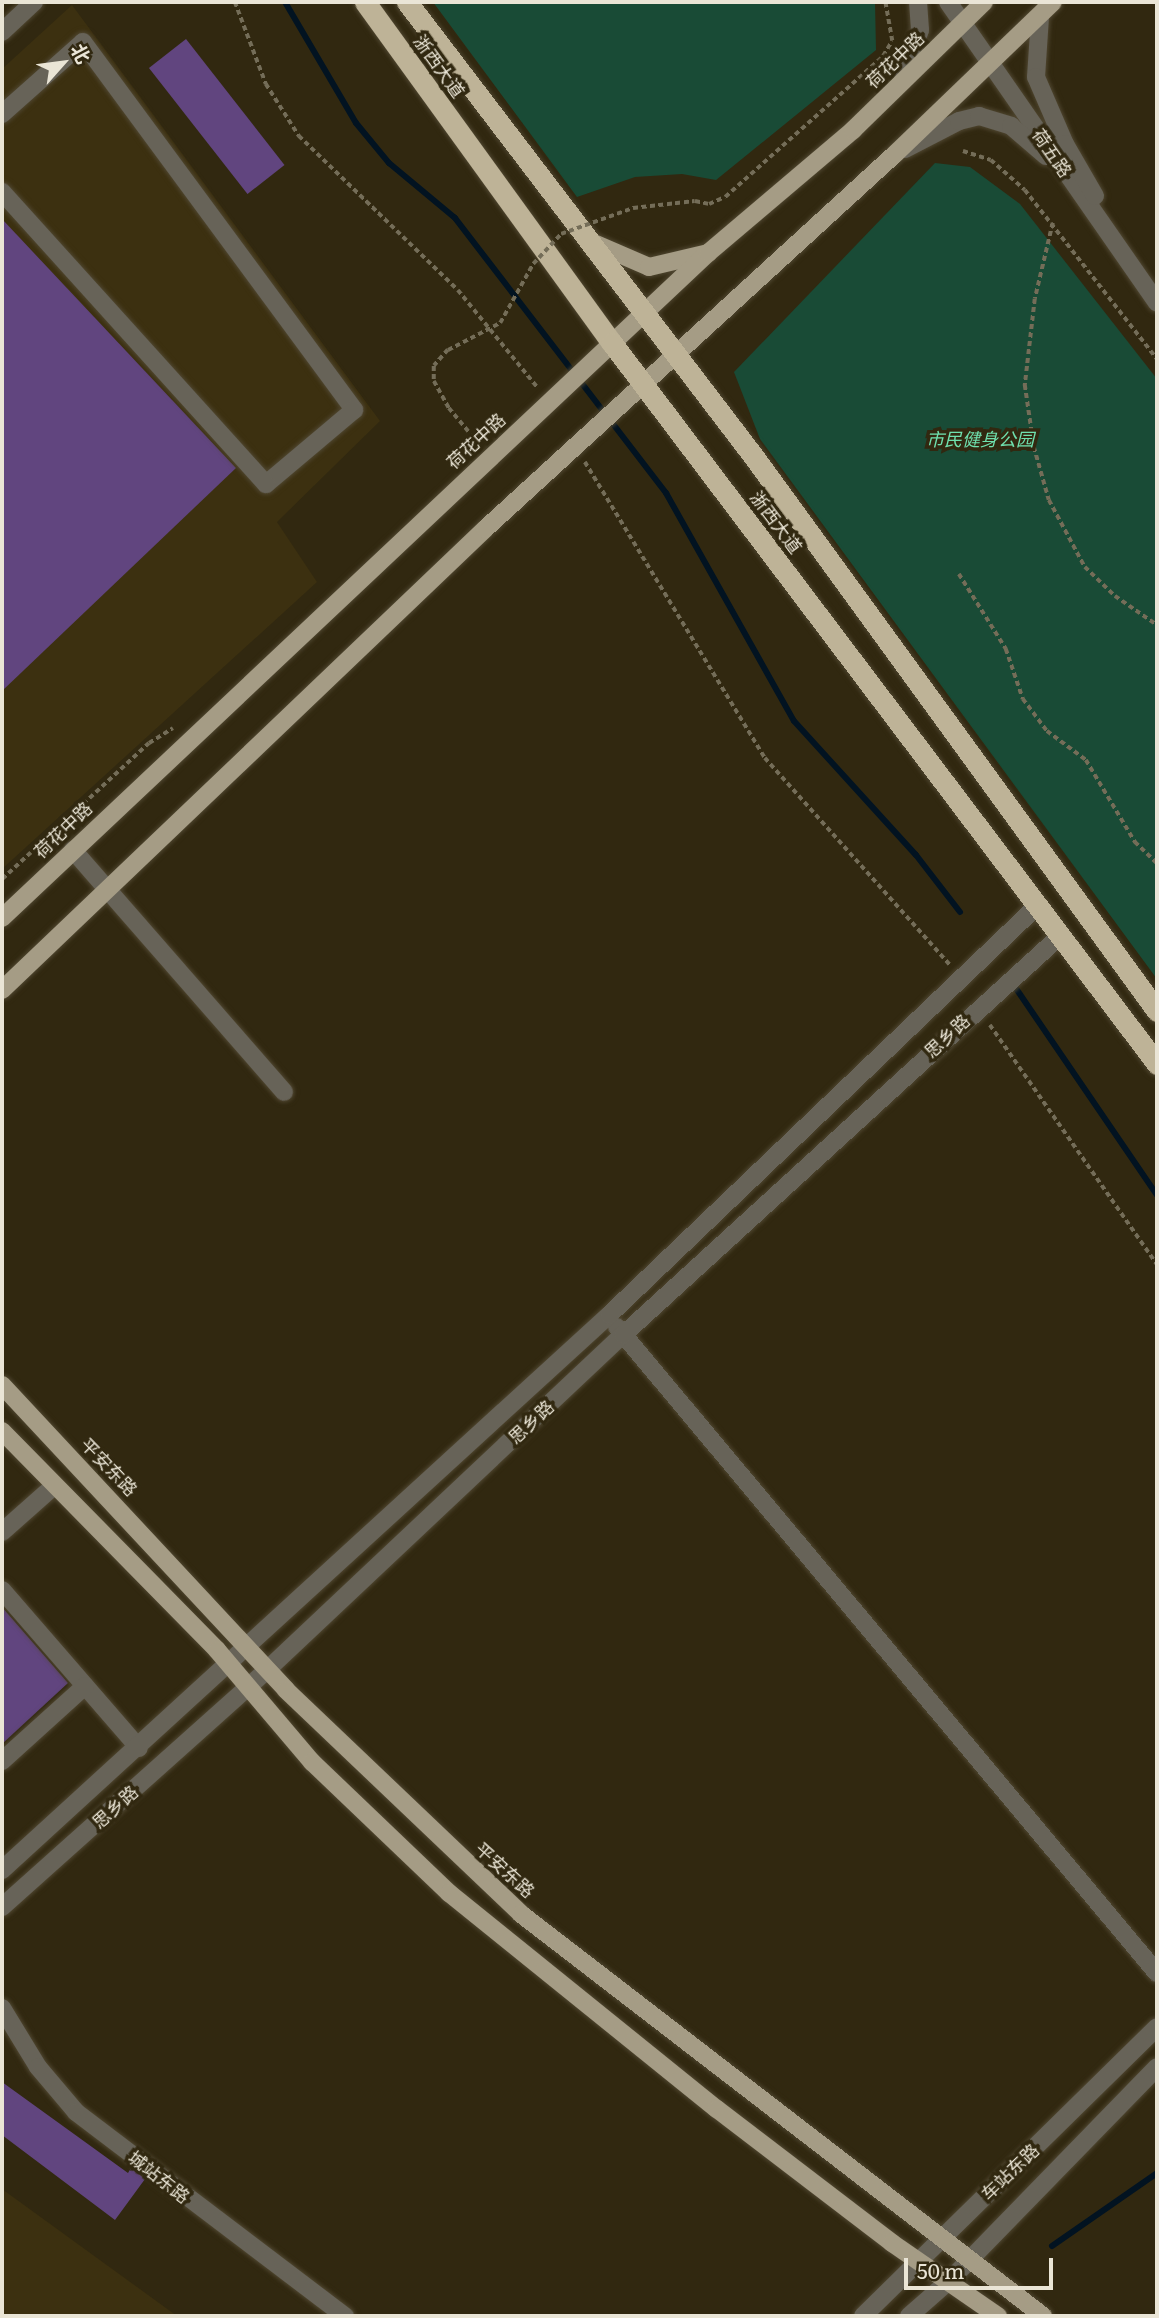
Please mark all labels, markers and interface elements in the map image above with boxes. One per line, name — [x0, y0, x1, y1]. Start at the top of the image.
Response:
street label: 荷花中路 — [862, 27, 928, 93]
north arrow — [28, 28, 98, 98]
street label: 浙西大道 — [409, 31, 469, 101]
text: 北 — [65, 38, 98, 68]
street label: 荷五路 — [1028, 125, 1076, 181]
street label: 荷花中路 — [442, 409, 510, 473]
park label: 市民健身公园 — [926, 428, 1034, 450]
street label: 浙西大道 — [746, 487, 806, 557]
street label: 荷花中路 — [30, 797, 96, 863]
street label: 思乡路 — [920, 1010, 974, 1062]
street label: 思乡路 — [504, 1396, 558, 1448]
street label: 平安东路 — [76, 1434, 142, 1500]
street label: 思乡路 — [88, 1781, 142, 1833]
street label: 平安东路 — [471, 1838, 539, 1902]
street label: 车站东路 — [977, 2139, 1043, 2205]
street label: 城站东路 — [124, 2146, 194, 2208]
scale bar — [907, 2244, 1056, 2288]
text: 50 m — [917, 2254, 964, 2285]

